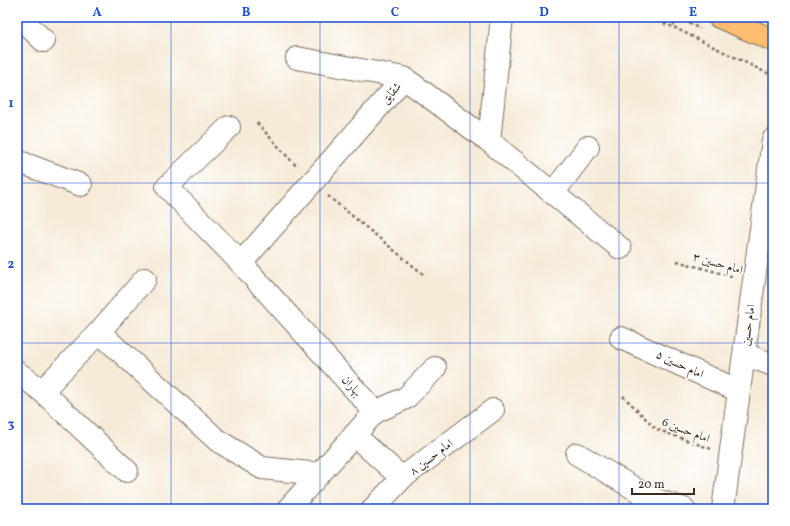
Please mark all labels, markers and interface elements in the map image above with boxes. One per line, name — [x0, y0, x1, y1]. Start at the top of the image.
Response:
text: A — [92, 4, 102, 22]
text: B — [242, 4, 251, 22]
text: C — [391, 4, 399, 22]
text: D — [539, 4, 549, 22]
text: E — [689, 4, 697, 22]
street label: شقایق — [378, 79, 406, 108]
text: 1 — [8, 95, 14, 113]
street label: امام حسین ۳ — [690, 249, 745, 281]
text: 2 — [8, 256, 15, 274]
street label: امام حسین — [738, 303, 762, 347]
street label: امام حسین ۵ — [652, 347, 706, 385]
street label: بهاران — [337, 373, 365, 401]
street label: امام حسین 6 — [659, 414, 712, 449]
text: 3 — [8, 416, 15, 434]
street label: امام حسین ۸ — [406, 436, 458, 481]
scale bar — [632, 470, 694, 496]
text: 20 m — [638, 477, 665, 493]

